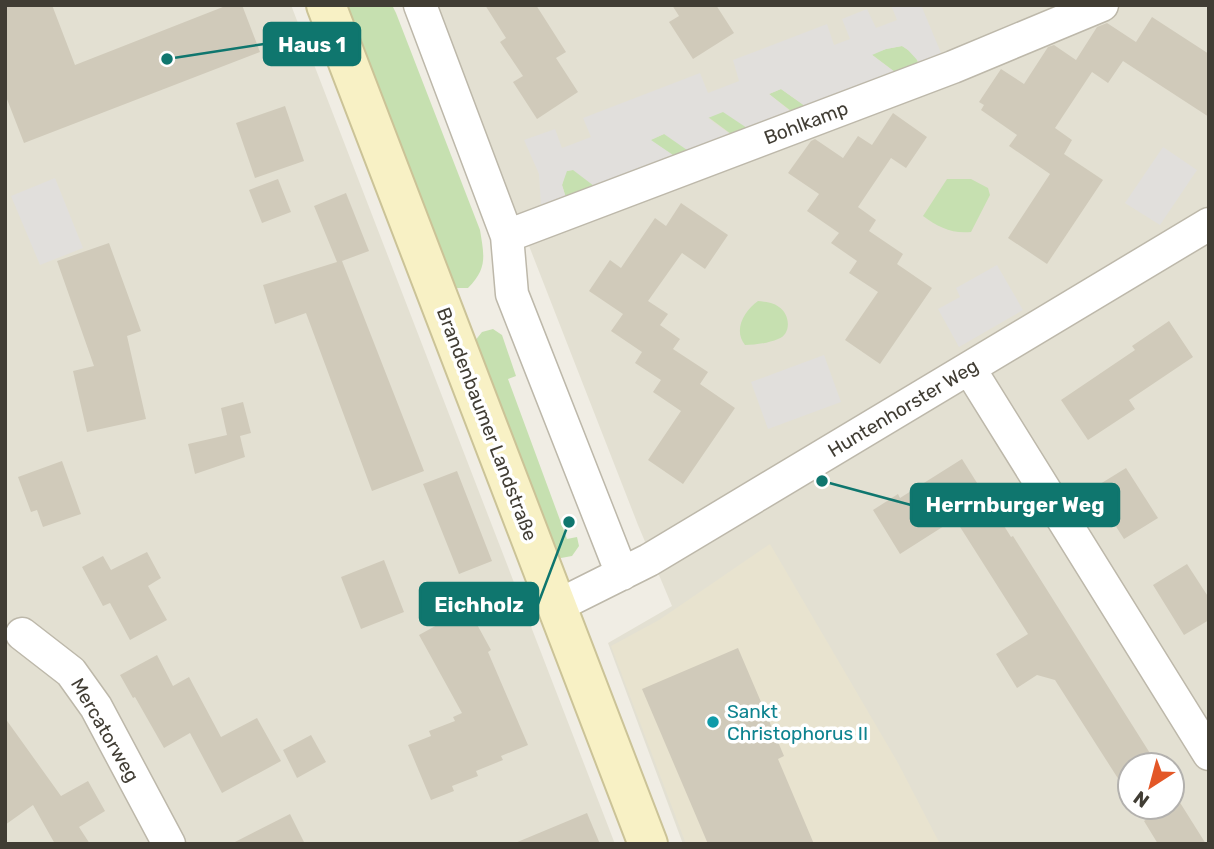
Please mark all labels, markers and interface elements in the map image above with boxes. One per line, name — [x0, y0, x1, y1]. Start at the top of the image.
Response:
callout: Haus 1 — [264, 23, 360, 65]
text: Haus 1 — [278, 32, 346, 57]
street label: Bohlkamp — [761, 96, 851, 150]
street label: Brandenbaumer Landstraße — [432, 304, 542, 544]
street label: Huntenhorster Weg — [824, 354, 982, 462]
callout: Herrnburger Weg — [911, 484, 1119, 526]
text: Herrnburger Weg — [926, 492, 1104, 517]
callout: Eichholz — [420, 583, 538, 625]
text: Eichholz — [434, 592, 524, 617]
street label: Mercatorweg — [66, 674, 144, 786]
place label: Sankt Christophorus II — [727, 700, 868, 745]
marker: Sankt Christophorus II — [705, 714, 721, 730]
north arrow — [1116, 751, 1186, 821]
text: N — [1129, 786, 1154, 813]

